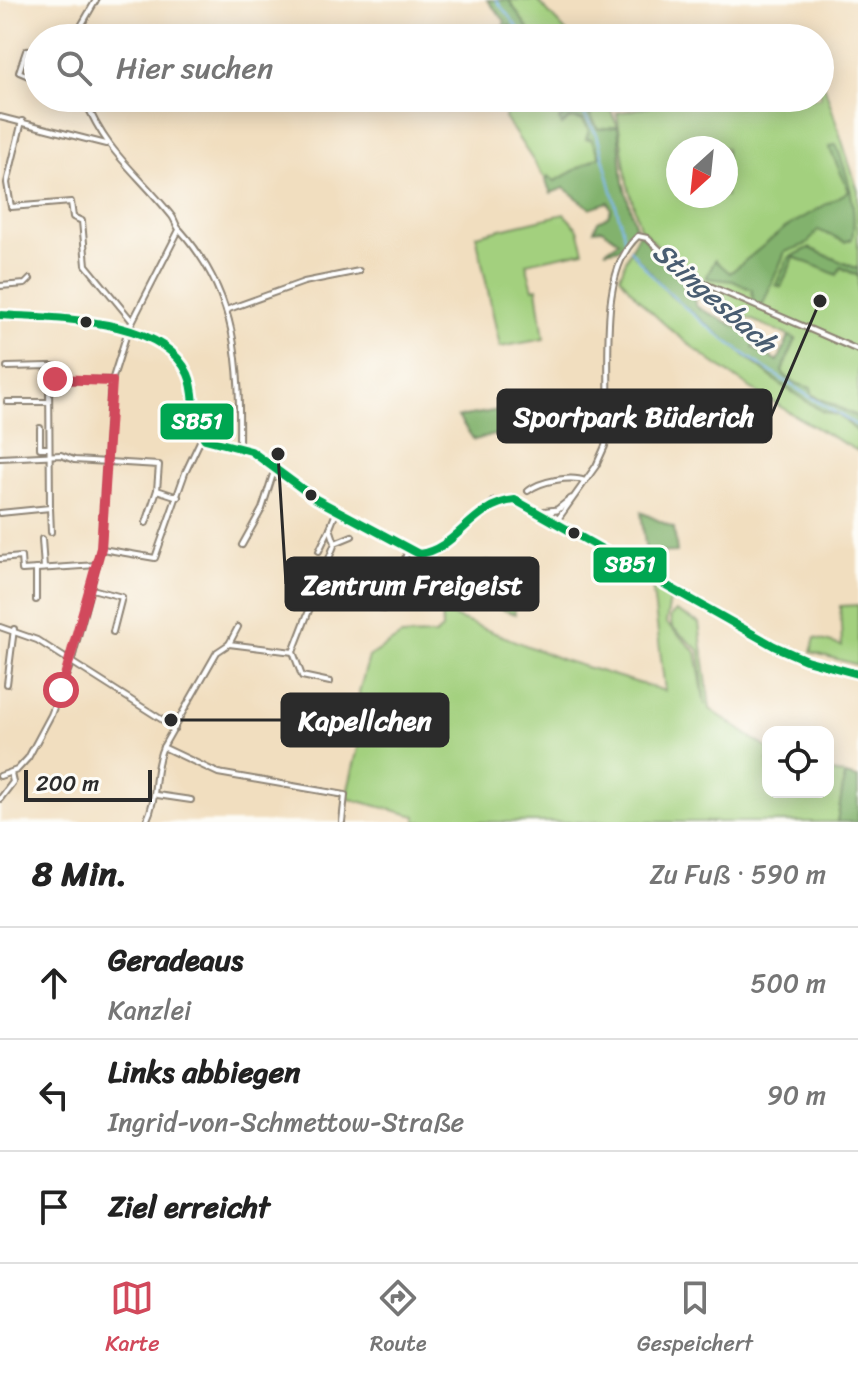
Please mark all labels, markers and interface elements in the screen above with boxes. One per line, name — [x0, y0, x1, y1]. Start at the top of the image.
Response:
search box — [24, 24, 834, 112]
text: Hier suchen — [116, 41, 273, 95]
icon: search — [52, 46, 96, 90]
north arrow — [666, 136, 738, 208]
water label: Stingesbach — [641, 229, 790, 367]
unlabelled marker — [78, 314, 94, 330]
route end — [37, 361, 73, 397]
callout: Sportpark Büderich — [498, 390, 771, 442]
text: Sportpark Büderich — [512, 392, 755, 441]
line badge: SB51 — [159, 402, 235, 441]
text: SB51 — [171, 402, 223, 441]
unlabelled marker — [303, 487, 319, 503]
unlabelled marker — [566, 525, 582, 541]
text: SB51 — [604, 545, 656, 584]
line badge: SB51 — [592, 546, 668, 584]
callout: Zentrum Freigeist — [286, 558, 538, 610]
text: Zentrum Freigeist — [300, 560, 524, 609]
route start — [43, 672, 79, 708]
callout: Kapellchen — [282, 694, 448, 746]
text: Kapellchen — [297, 696, 433, 745]
map controls — [762, 726, 834, 798]
button: locate — [762, 726, 834, 798]
text: 200 m — [36, 764, 99, 803]
scale bar — [24, 766, 152, 802]
text: 8 Min. — [32, 844, 127, 904]
text: Zu Fuß · 590 m — [650, 851, 826, 897]
text: Geradeaus — [108, 933, 243, 987]
text: 500 m — [751, 960, 826, 1006]
icon: ahead — [32, 961, 76, 1005]
text: Kanzlei — [108, 987, 191, 1033]
text: Links abbiegen — [108, 1045, 300, 1099]
text: 90 m — [767, 1072, 826, 1118]
icon: left — [32, 1073, 76, 1117]
text: Ingrid-von-Schmettow-Straße — [108, 1099, 464, 1145]
text: Ziel erreicht — [108, 1180, 270, 1234]
icon: arrive — [32, 1185, 76, 1229]
tab: Karte — [105, 1276, 160, 1363]
tab: Route — [370, 1276, 427, 1363]
tab: Gespeichert — [637, 1276, 753, 1363]

